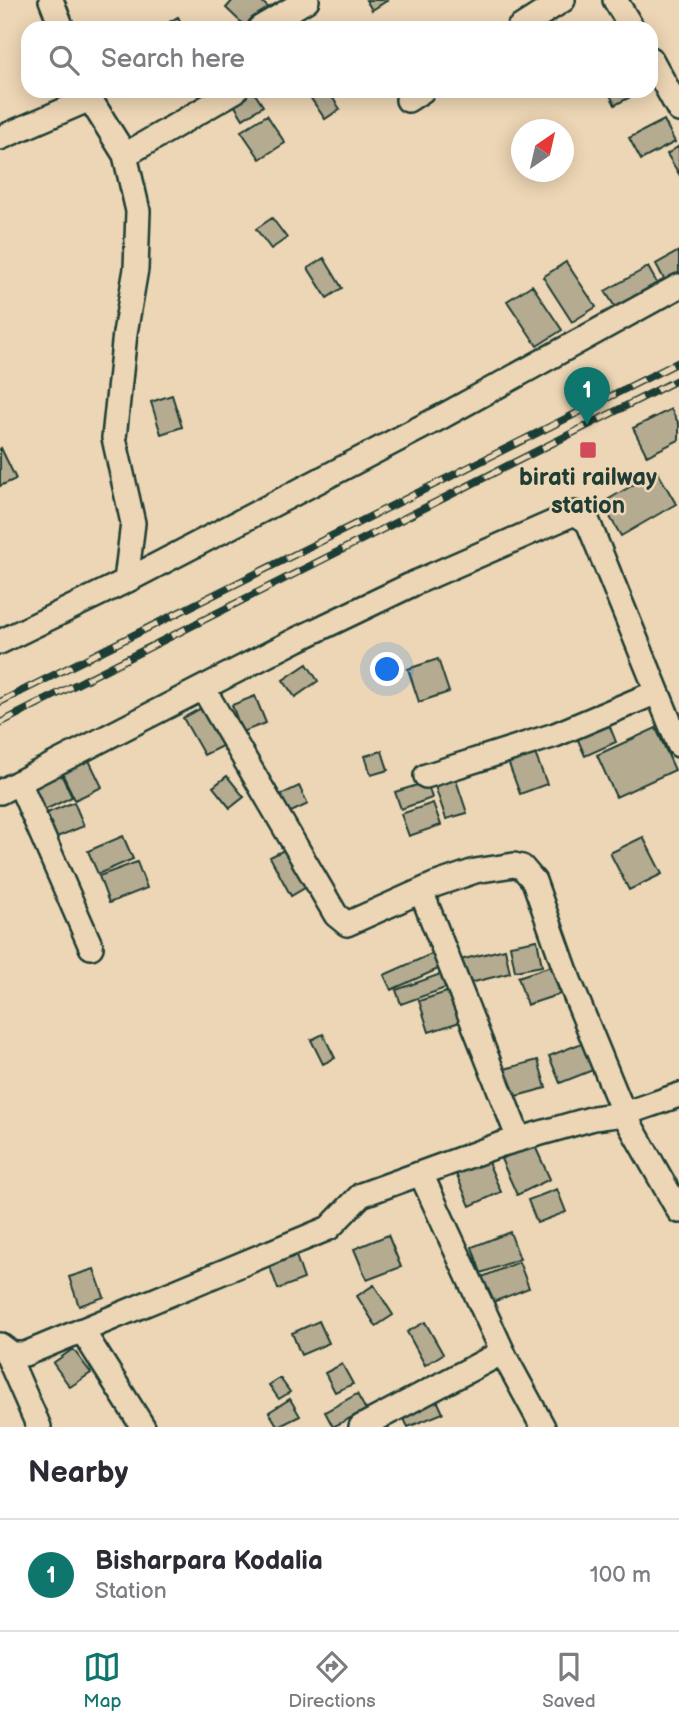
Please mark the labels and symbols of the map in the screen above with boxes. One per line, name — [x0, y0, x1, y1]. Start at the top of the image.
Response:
north arrow — [511, 119, 574, 182]
pin: 1 — [564, 367, 610, 425]
marker: birati railway station — [578, 440, 598, 460]
place label: birati railway station — [519, 463, 657, 520]
your location — [370, 652, 404, 686]

